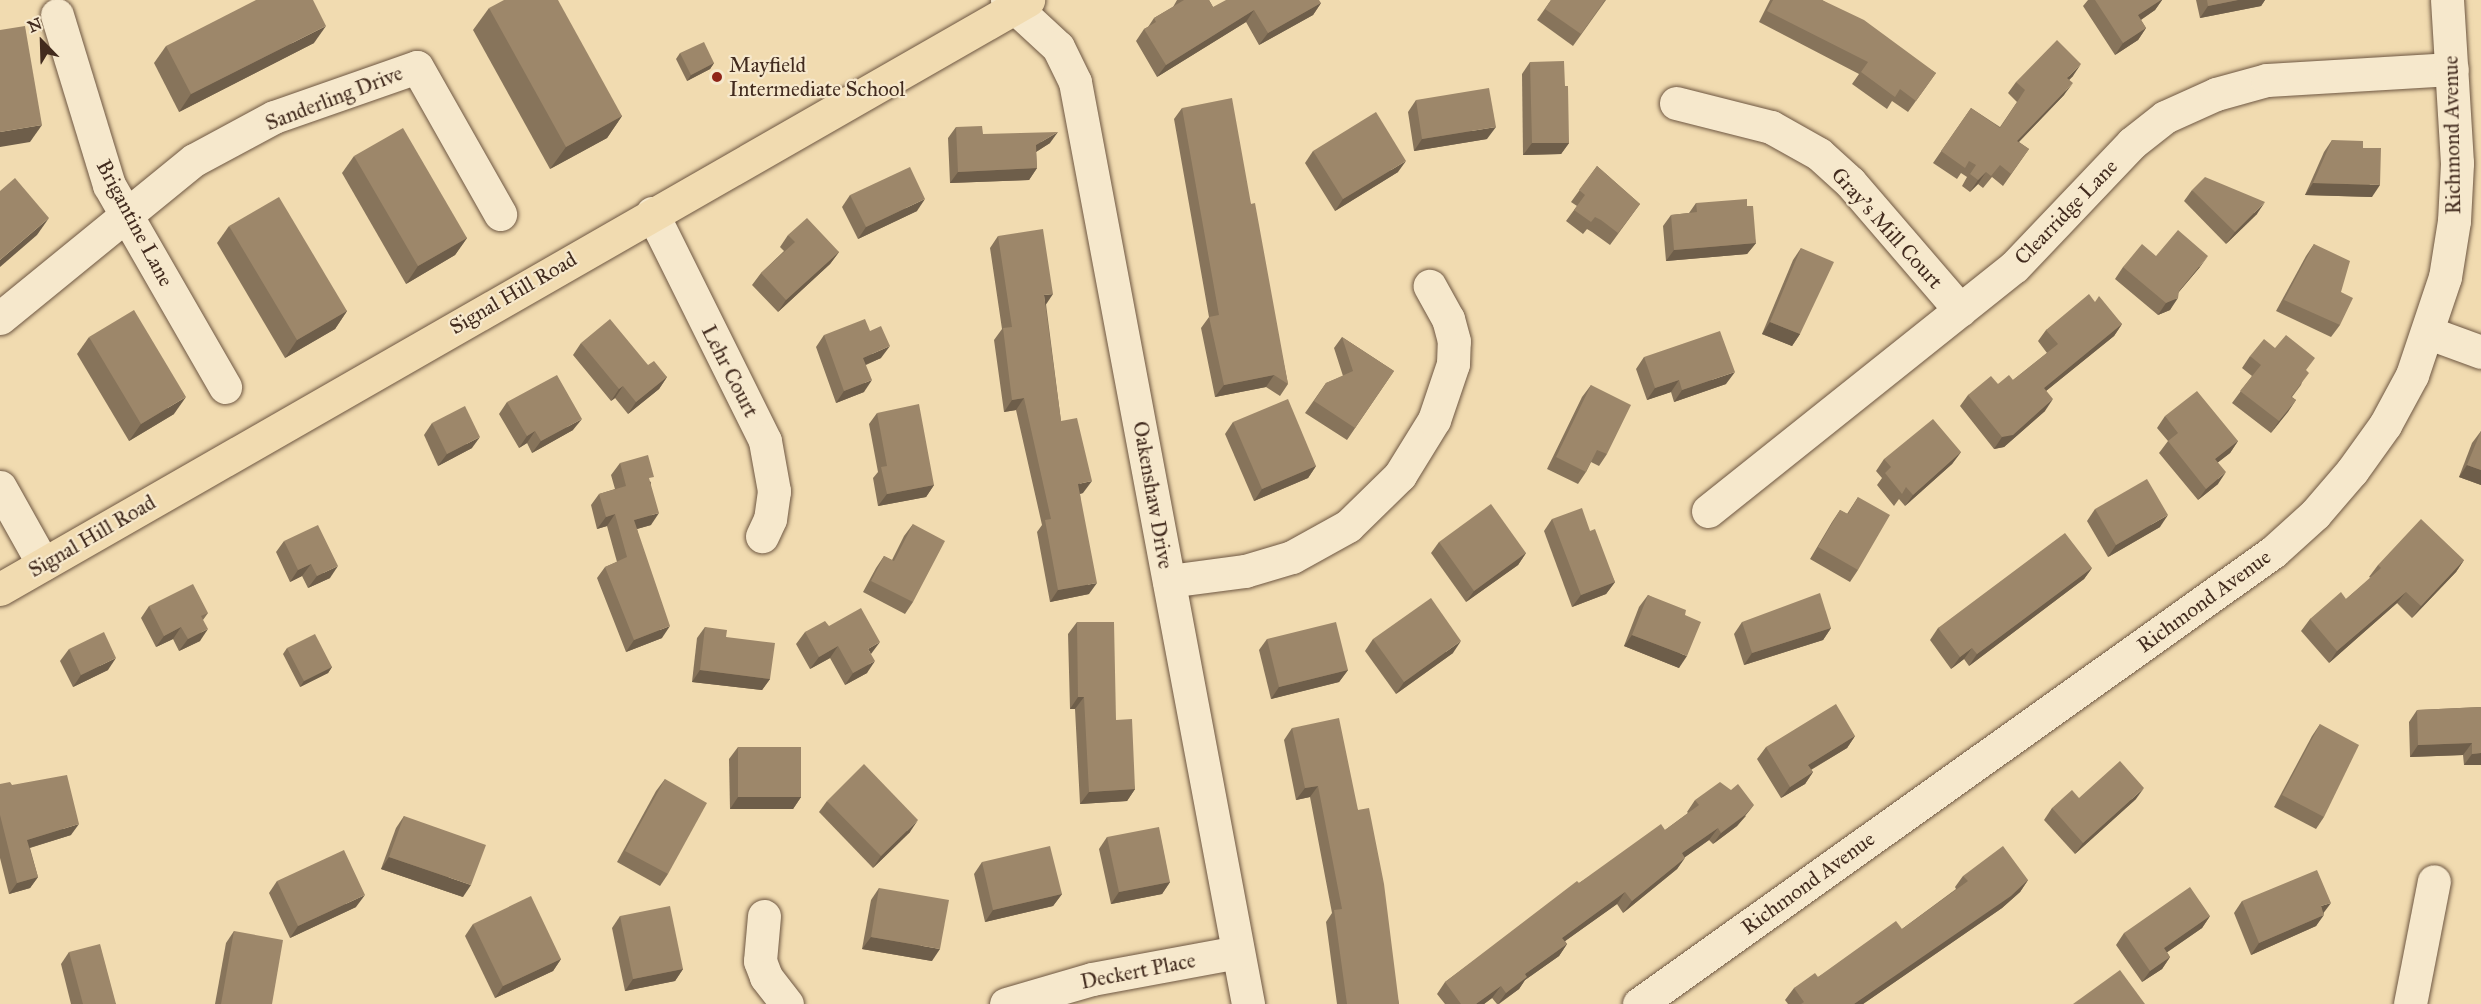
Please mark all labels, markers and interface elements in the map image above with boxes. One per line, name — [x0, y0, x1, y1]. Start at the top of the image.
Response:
north arrow — [12, 12, 72, 72]
text: N — [25, 14, 45, 36]
place label: Mayfield Intermediate School — [729, 52, 905, 102]
street label: Richmond Avenue — [2438, 55, 2466, 215]
street label: Sanderling Drive — [262, 60, 406, 136]
marker: Mayfield Intermediate School — [710, 70, 724, 84]
street label: Clearridge Lane — [2009, 154, 2123, 270]
street label: Brigantine Lane — [91, 155, 179, 291]
street label: Gray's Mill Court — [1826, 162, 1948, 294]
street label: Signal Hill Road — [445, 246, 581, 340]
street label: Lehr Court — [696, 321, 764, 421]
street label: Oakenshaw Drive — [1128, 419, 1178, 571]
street label: Signal Hill Road — [24, 489, 160, 583]
street label: Richmond Avenue — [2132, 544, 2276, 658]
street label: Richmond Avenue — [1736, 826, 1880, 940]
street label: Deckert Place — [1078, 948, 1198, 994]

